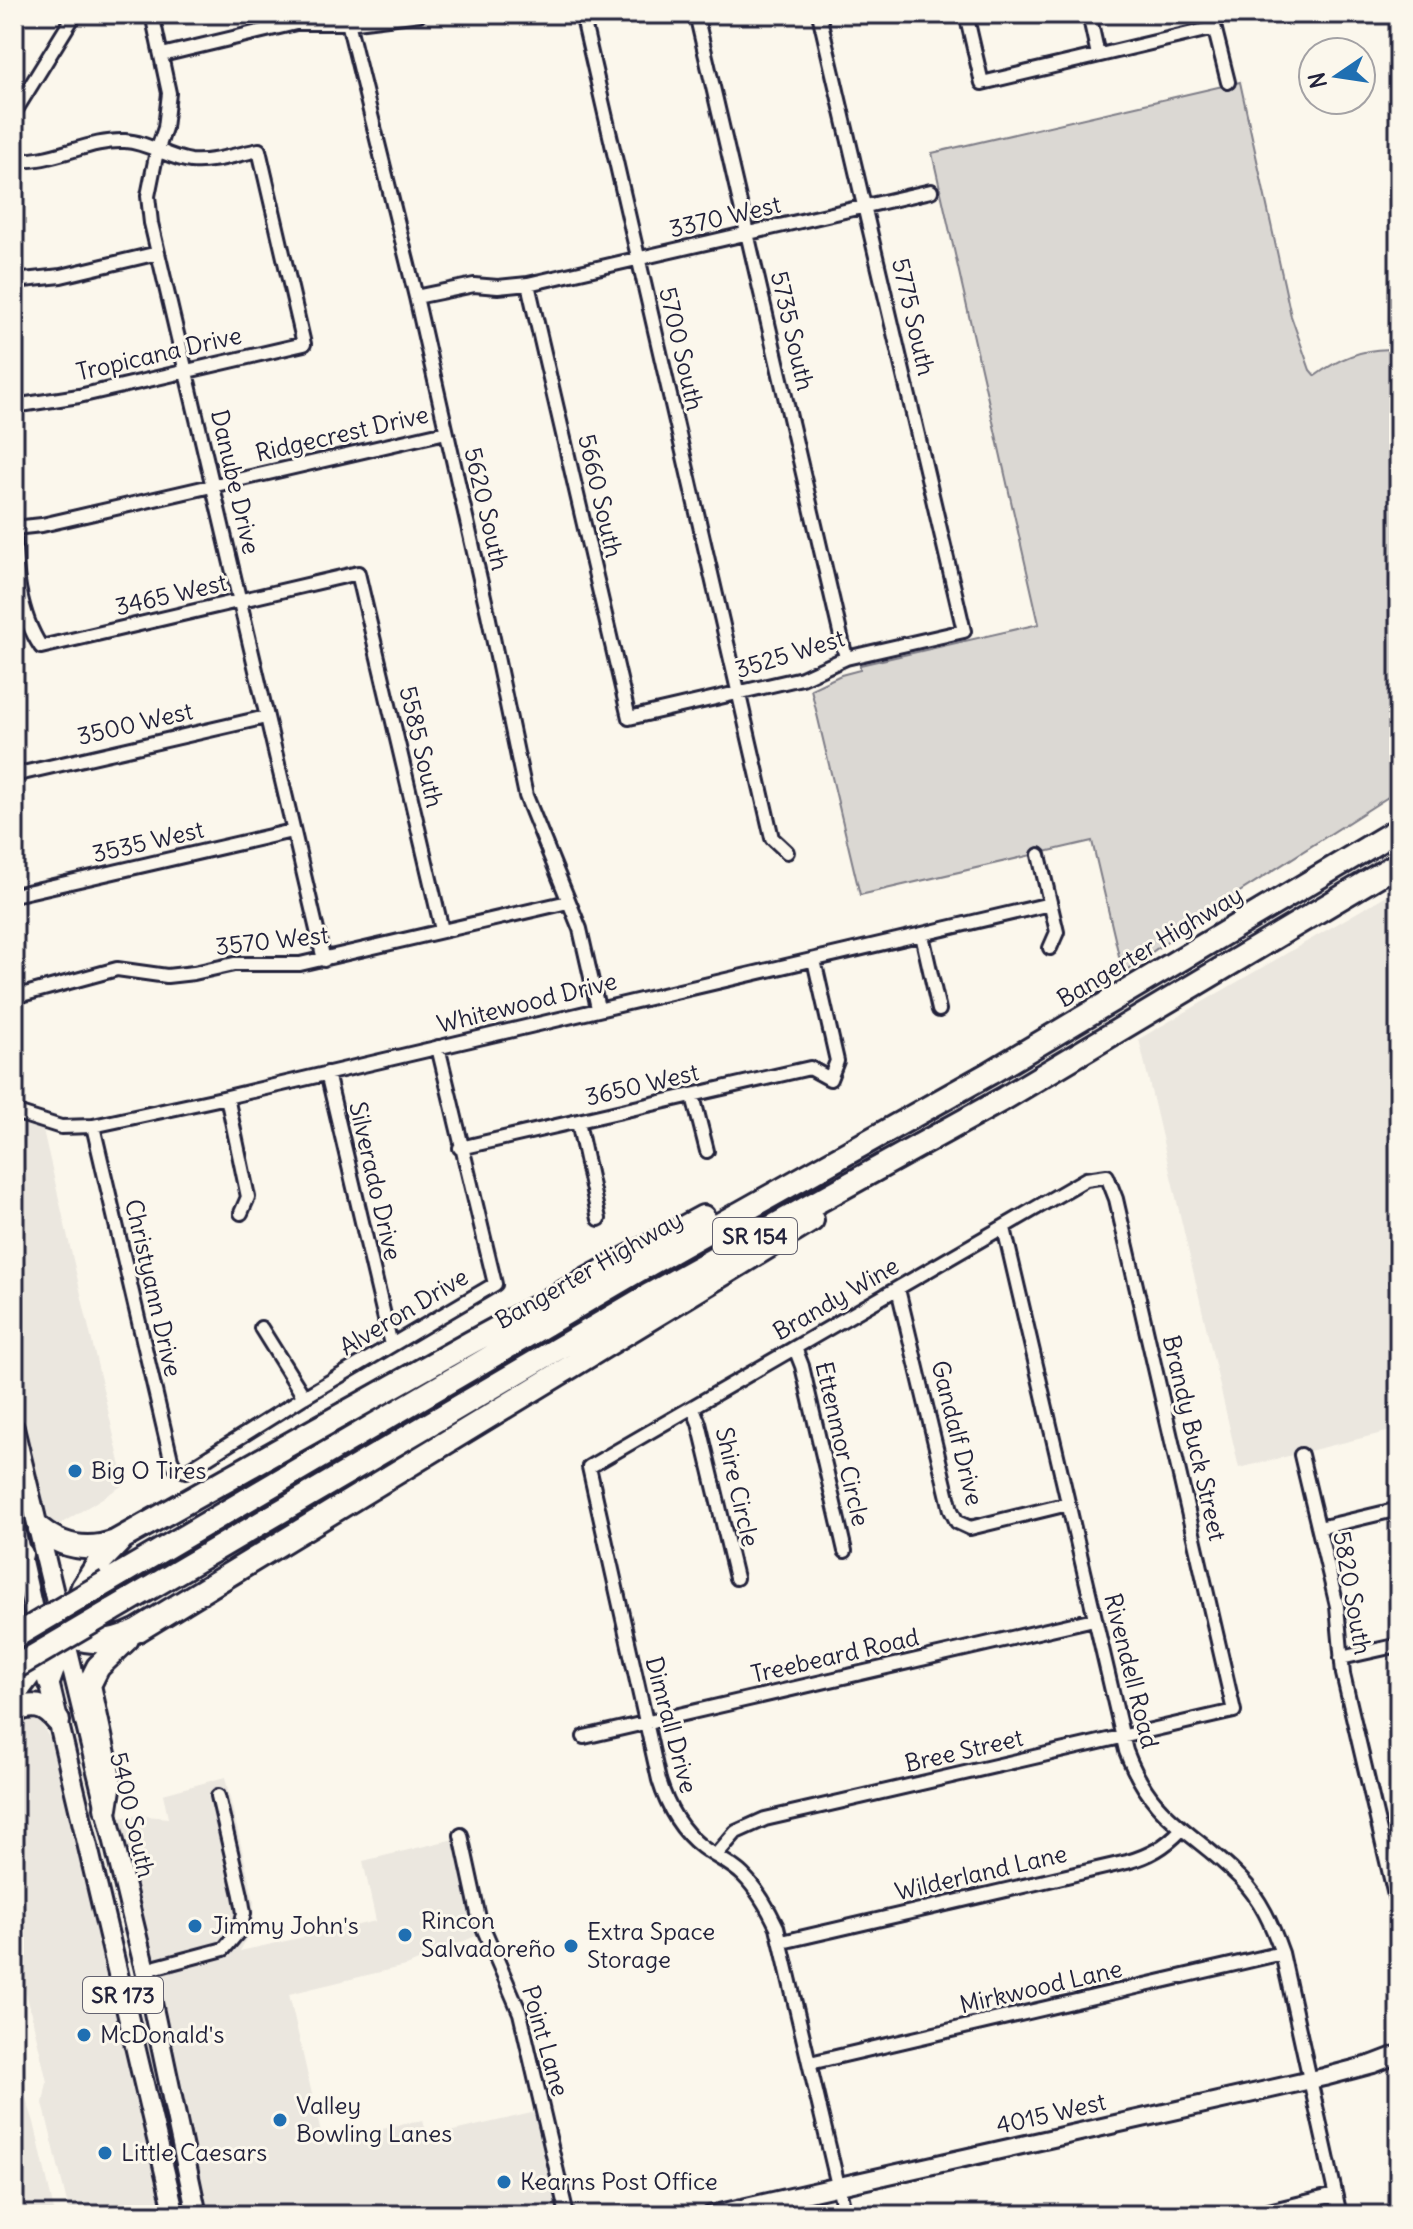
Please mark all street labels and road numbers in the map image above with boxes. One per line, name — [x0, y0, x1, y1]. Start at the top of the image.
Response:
street label: 3370 West — [666, 189, 783, 243]
street label: 5775 South — [886, 255, 942, 378]
street label: 5735 South — [765, 268, 821, 393]
street label: 5700 South — [653, 284, 711, 413]
street label: Tropicana Drive — [73, 319, 244, 387]
street label: Ridgecrest Drive — [252, 399, 431, 468]
street label: Danube Drive — [205, 407, 267, 557]
street label: 5660 South — [572, 431, 630, 560]
street label: 5620 South — [458, 444, 516, 573]
street label: 3465 West — [112, 567, 230, 621]
street label: 3525 West — [731, 622, 848, 684]
street label: 5585 South — [393, 683, 451, 810]
street label: 3500 West — [74, 695, 195, 751]
street label: 3535 West — [89, 814, 206, 868]
street label: Bangerter Highway — [1051, 879, 1248, 1013]
street label: 3570 West — [214, 919, 330, 961]
street label: Whitewood Drive — [434, 965, 620, 1039]
street label: 3650 West — [582, 1056, 701, 1112]
street label: Silverado Drive — [343, 1099, 409, 1263]
street label: Christyann Drive — [119, 1196, 189, 1380]
street label: Bangerter Highway — [489, 1203, 688, 1335]
road number: SR 154 — [713, 1218, 797, 1254]
street label: Brandy Wine — [767, 1250, 904, 1346]
street label: Alveron Drive — [334, 1261, 473, 1361]
street label: Brandy Buck Street — [1157, 1332, 1233, 1544]
street label: Gandalf Drive — [925, 1357, 990, 1508]
street label: Ettenmor Circle — [809, 1359, 876, 1529]
street label: Shire Circle — [710, 1424, 766, 1549]
street label: 5820 South — [1327, 1529, 1379, 1657]
street label: Rivendell Road — [1098, 1590, 1166, 1751]
street label: Treebeard Road — [748, 1621, 922, 1689]
street label: Dimrall Drive — [639, 1653, 705, 1796]
street label: Bree Street — [902, 1722, 1026, 1778]
street label: 5400 South — [104, 1749, 162, 1880]
street label: Wilderland Lane — [892, 1838, 1070, 1906]
street label: Mirkwood Lane — [957, 1953, 1125, 2019]
road number: SR 173 — [83, 1977, 163, 2013]
street label: Point Lane — [516, 1982, 576, 2100]
street label: 4015 West — [993, 2086, 1109, 2140]

